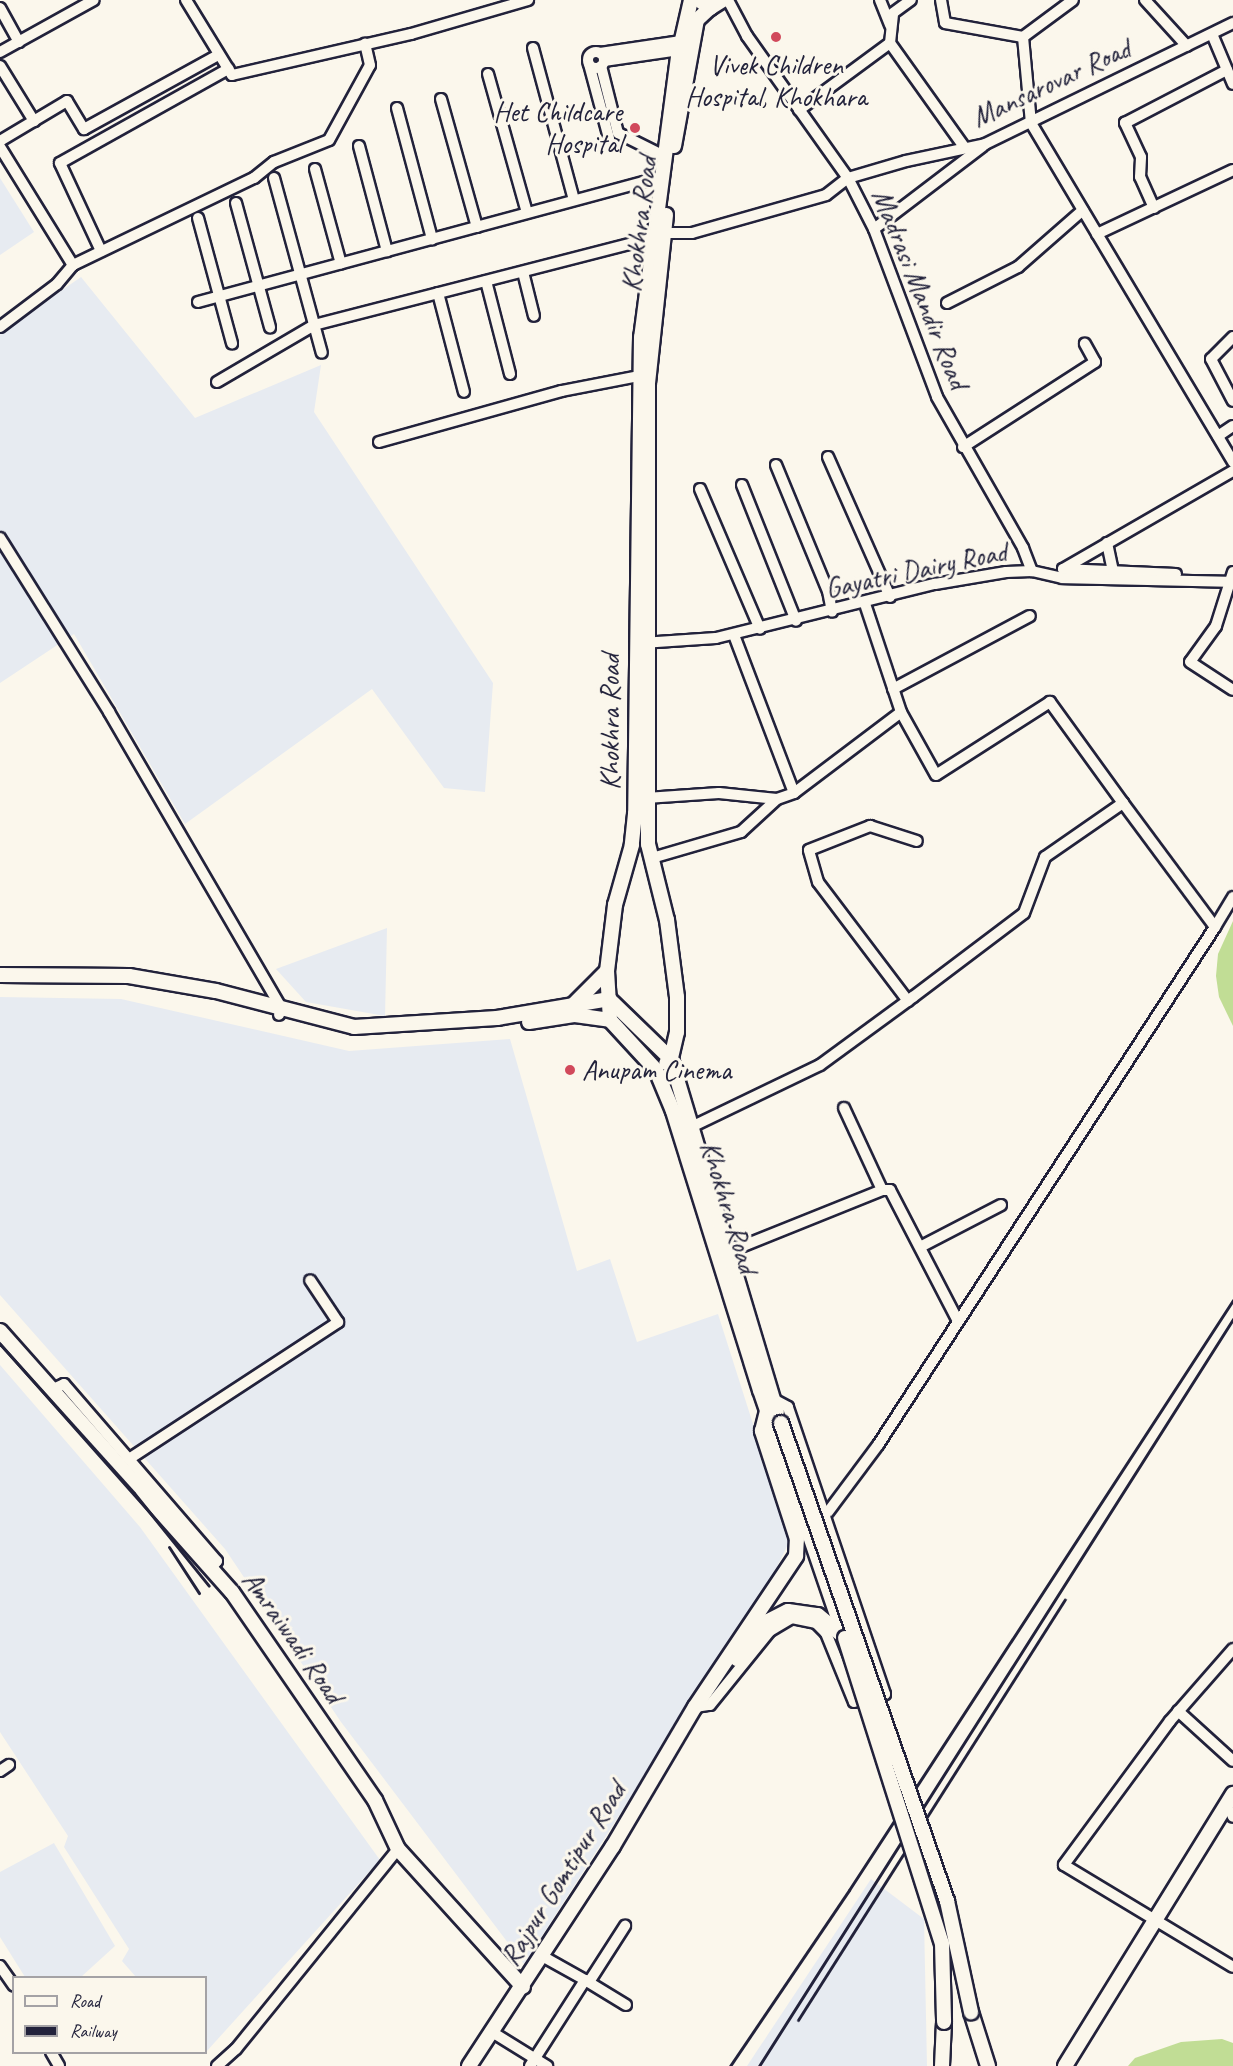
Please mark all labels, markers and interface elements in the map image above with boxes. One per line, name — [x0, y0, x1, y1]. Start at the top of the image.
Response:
marker: Vivek Children Hospital, Khokhara — [767, 28, 785, 46]
street label: Mansarovar Road — [967, 32, 1135, 134]
place label: Vivek Children Hospital, Khokhara — [685, 48, 867, 114]
place label: Het Childcare Hospital — [494, 95, 622, 161]
marker: Het Childcare Hospital — [626, 119, 644, 137]
street label: Khokhra Road — [614, 155, 664, 293]
street label: Madrasi Mandir Road — [865, 185, 975, 393]
street label: Gayatri Dairy Road — [822, 534, 1010, 606]
street label: Khokhra Road — [593, 655, 627, 789]
place label: Anupam Cinema — [582, 1053, 731, 1087]
marker: Anupam Cinema — [563, 1063, 577, 1077]
street label: Khokhra Road — [693, 1138, 765, 1276]
street label: Amraiwadi Road — [235, 1565, 351, 1709]
street label: Rajpur Gomtipur Road — [493, 1777, 633, 1971]
legend — [12, 1976, 207, 2054]
text: Road — [70, 1990, 100, 2012]
text: Railway — [70, 2020, 117, 2042]

